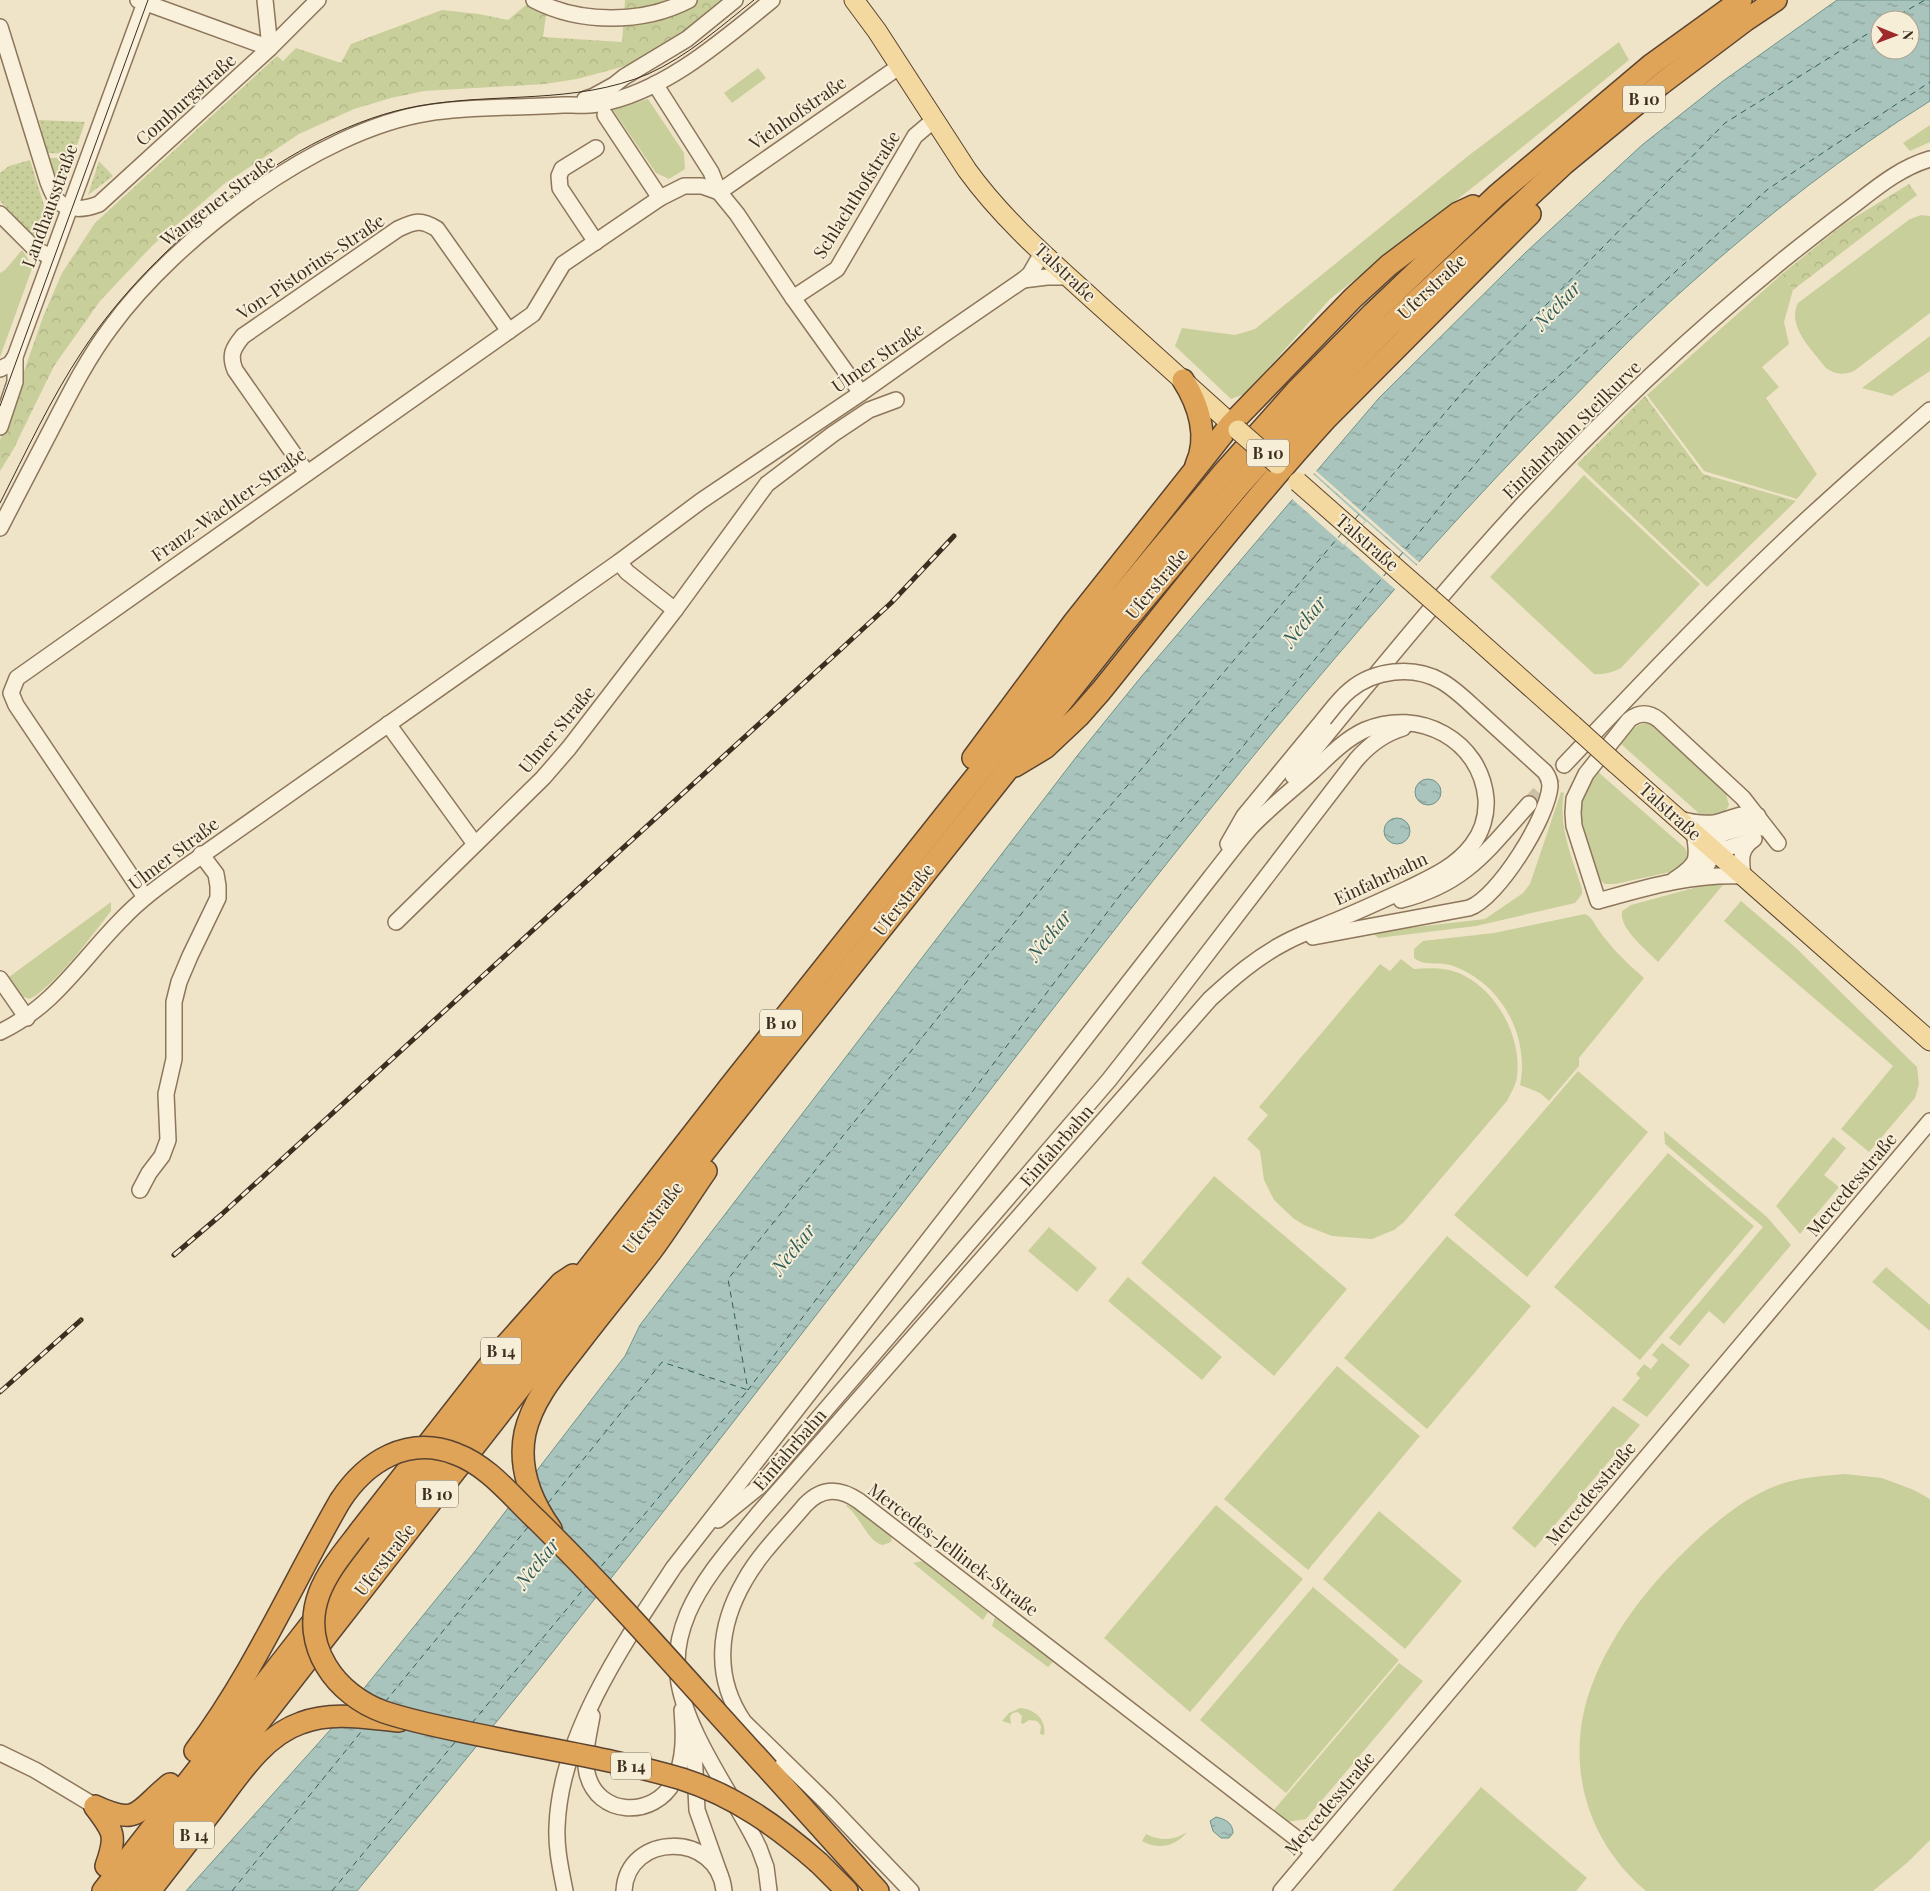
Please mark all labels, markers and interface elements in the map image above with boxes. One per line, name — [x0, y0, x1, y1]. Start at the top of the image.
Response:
north arrow — [1870, 10, 1920, 60]
text: N — [1899, 30, 1918, 40]
street label: Comburgstraße — [130, 48, 241, 151]
street label: Viehhofstraße — [743, 70, 851, 155]
road number: B 10 — [1623, 86, 1665, 112]
street label: Schlachthofstraße — [807, 126, 905, 263]
street label: Landhausstraße — [16, 141, 83, 271]
street label: Wangener Straße — [154, 149, 280, 252]
street label: Von-Pistorius-Straße — [231, 208, 389, 325]
street label: Talstraße — [1030, 238, 1102, 307]
street label: Uferstraße — [1392, 248, 1471, 324]
water label: Neckar — [1526, 274, 1586, 336]
street label: Ulmer Straße — [827, 317, 928, 398]
street label: Einfahrbahn Steilkurve — [1497, 355, 1646, 504]
road number: B 10 — [1247, 439, 1289, 466]
street label: Franz-Wachter-Straße — [146, 442, 311, 567]
street label: Talstraße — [1331, 508, 1404, 576]
street label: Uferstraße — [1119, 543, 1193, 624]
water label: Neckar — [1274, 589, 1332, 653]
street label: Ulmer Straße — [513, 681, 600, 778]
street label: Talstraße — [1634, 777, 1707, 846]
street label: Ulmer Straße — [123, 811, 223, 895]
street label: Einfahrbahn — [1330, 846, 1431, 910]
street label: Uferstraße — [867, 858, 939, 941]
water label: Neckar — [1019, 903, 1077, 967]
road number: B 10 — [760, 1010, 802, 1036]
street label: Einfahrbahn — [1014, 1099, 1098, 1191]
street label: Mercedesstraße — [1801, 1127, 1902, 1241]
street label: Uferstraße — [616, 1176, 688, 1259]
water label: Neckar — [763, 1217, 821, 1281]
road number: B 14 — [481, 1338, 521, 1364]
street label: Einfahrbahn — [747, 1403, 831, 1495]
street label: Mercedesstraße — [1540, 1436, 1641, 1550]
street label: Mercedes-Jellinek-Straße — [864, 1477, 1044, 1621]
road number: B 10 — [416, 1480, 458, 1508]
street label: Uferstraße — [348, 1518, 420, 1601]
water label: Neckar — [507, 1531, 565, 1595]
street label: Mercedesstraße — [1279, 1746, 1380, 1860]
road number: B 14 — [611, 1752, 651, 1780]
road number: B 14 — [174, 1822, 214, 1848]

